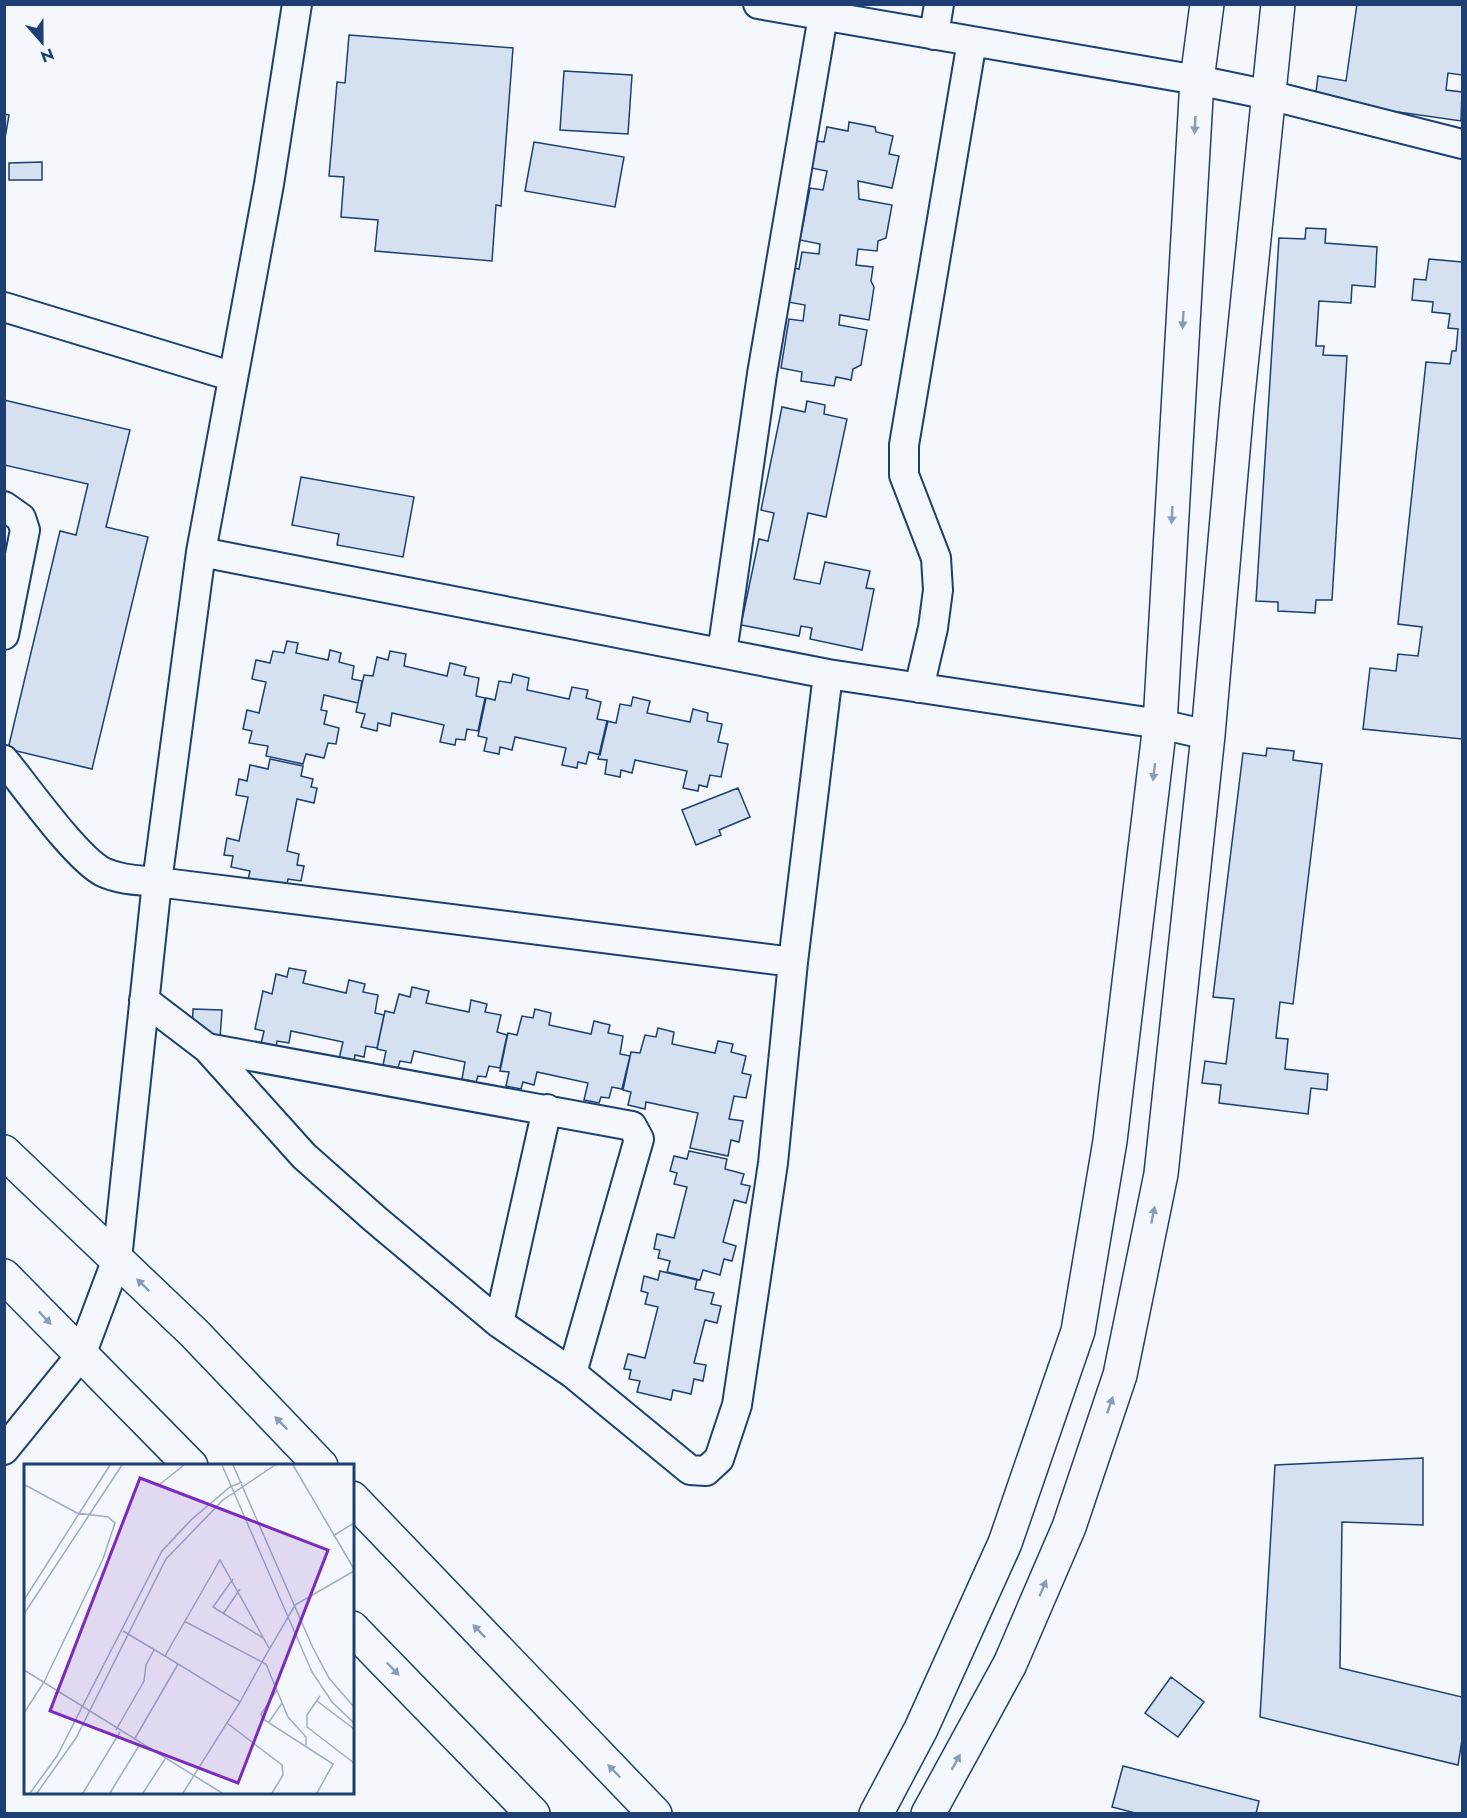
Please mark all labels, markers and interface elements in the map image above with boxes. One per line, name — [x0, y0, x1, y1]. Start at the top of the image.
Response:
north arrow — [12, 12, 72, 72]
text: N — [37, 43, 57, 69]
one-way arrow — [1190, 116, 1199, 135]
one-way arrow — [1179, 310, 1188, 329]
one-way arrow — [1167, 505, 1177, 524]
one-way arrow — [1149, 763, 1159, 782]
one-way arrow — [1149, 1205, 1158, 1224]
one-way arrow — [137, 1278, 151, 1292]
one-way arrow — [38, 1311, 52, 1325]
one-way arrow — [1106, 1396, 1116, 1414]
one-way arrow — [274, 1417, 288, 1431]
inset map — [24, 1464, 354, 1794]
one-way arrow — [1038, 1578, 1048, 1596]
one-way arrow — [473, 1624, 487, 1638]
one-way arrow — [386, 1662, 400, 1676]
one-way arrow — [951, 1753, 961, 1770]
one-way arrow — [608, 1765, 622, 1779]

